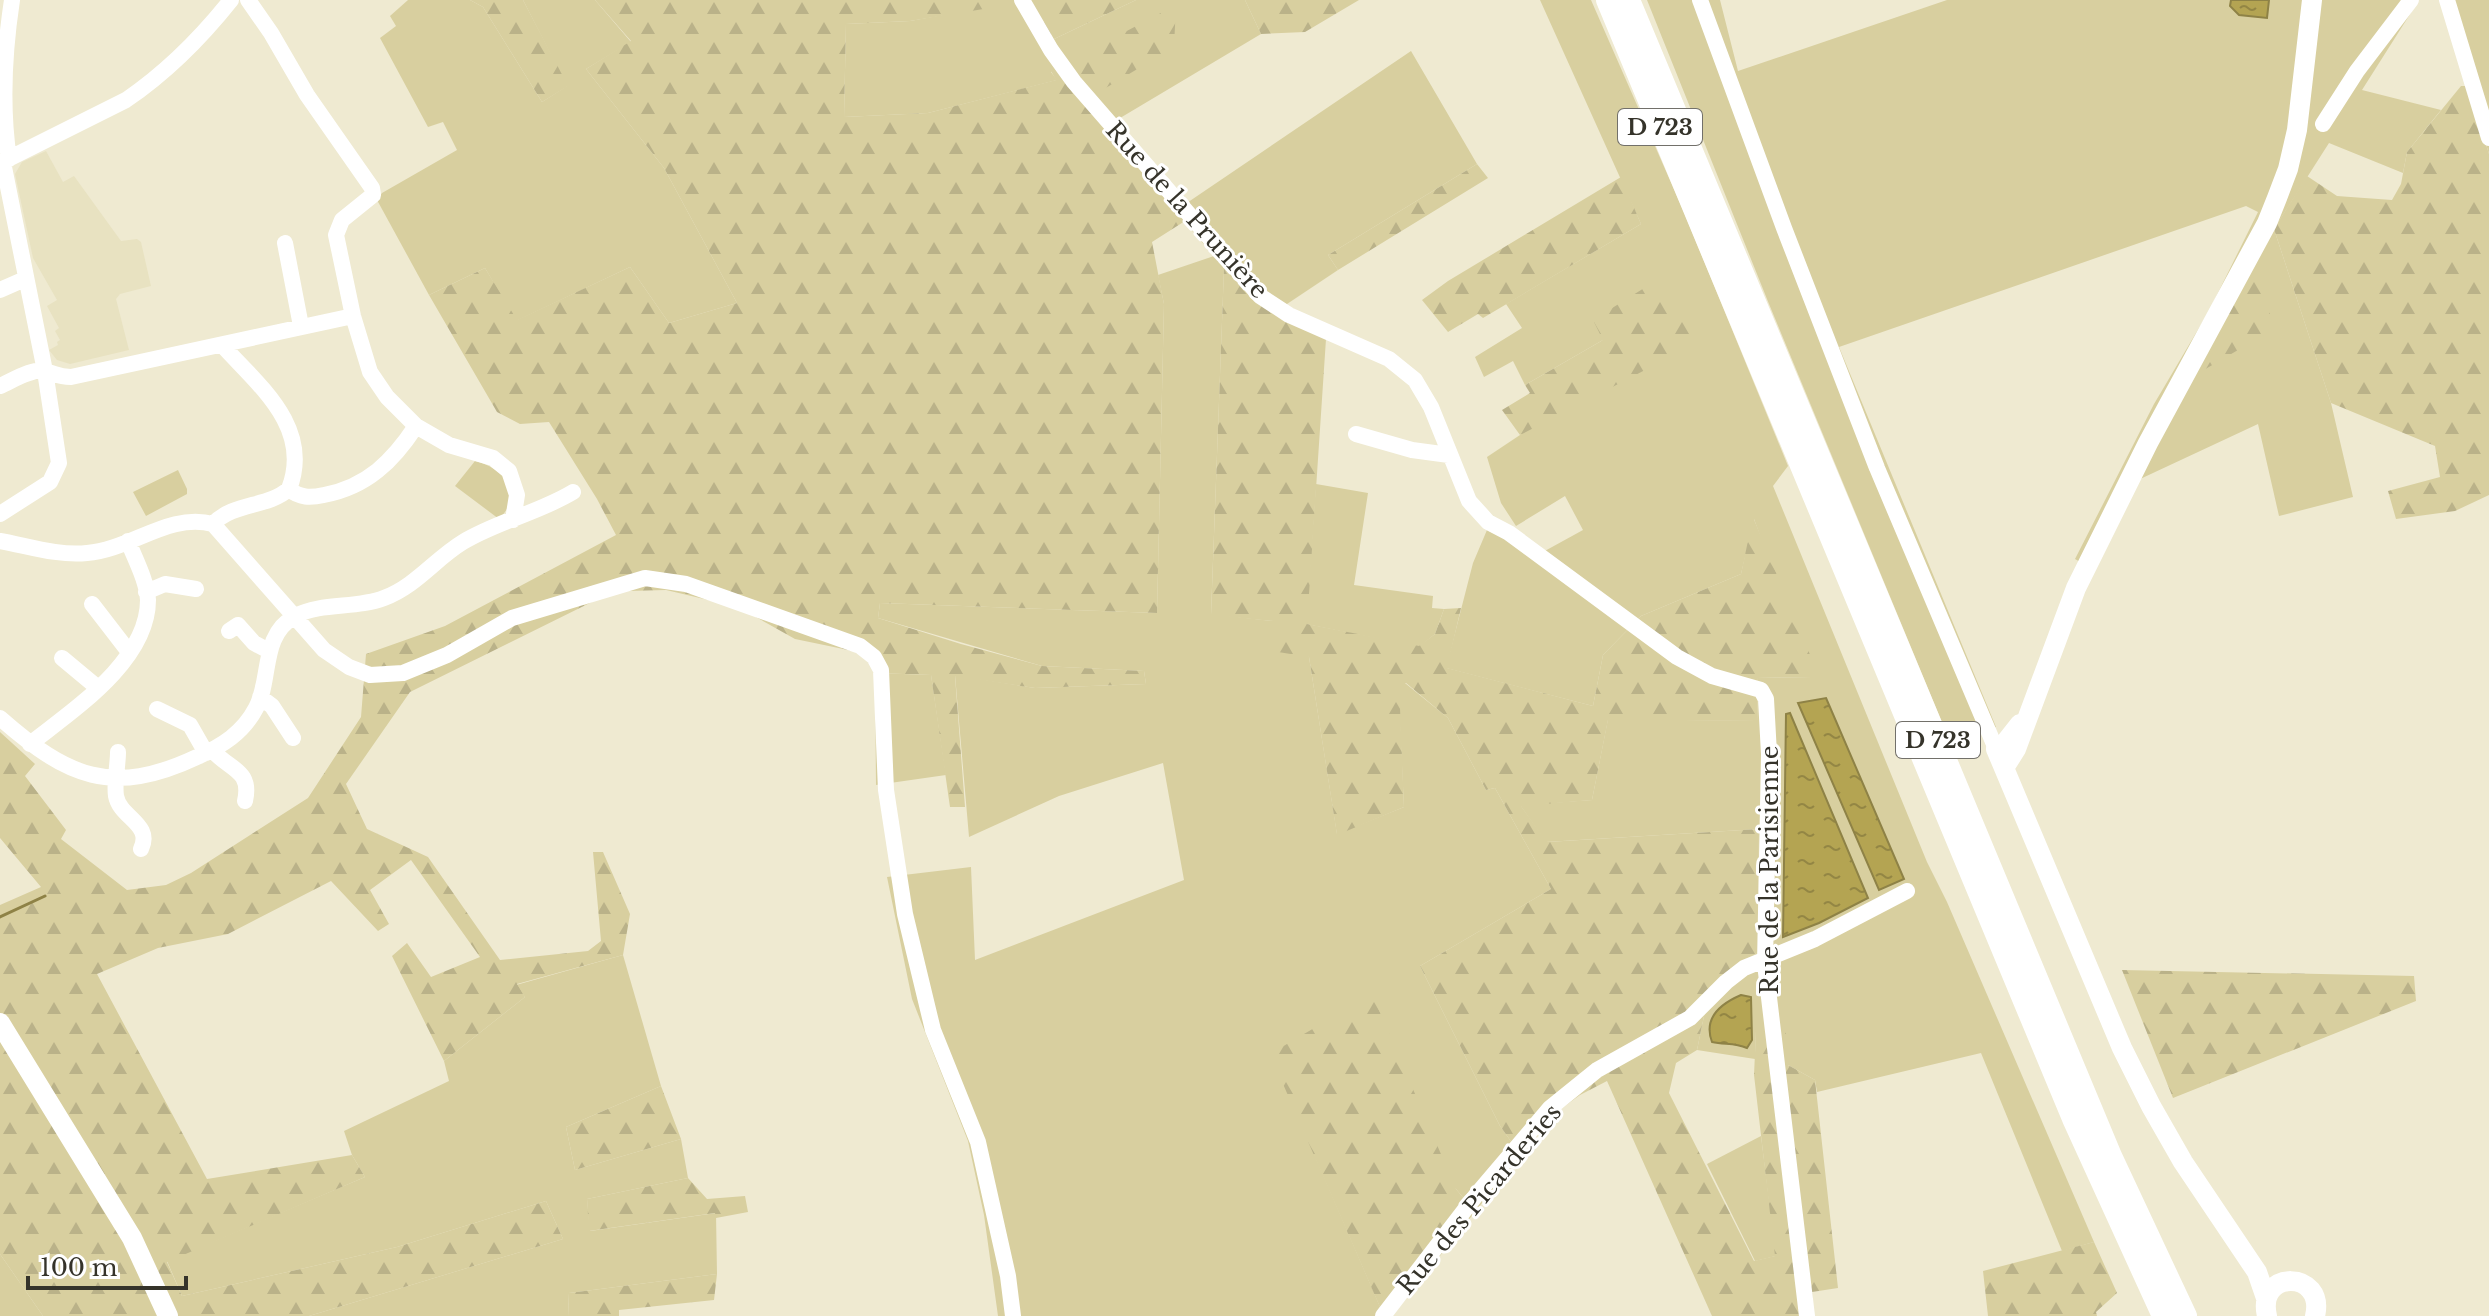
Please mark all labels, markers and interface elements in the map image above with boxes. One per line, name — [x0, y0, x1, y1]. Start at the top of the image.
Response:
road number: D 723 — [1618, 109, 1702, 145]
street label: Rue de la Prunière — [1100, 116, 1274, 304]
road number: D 723 — [1896, 722, 1980, 758]
street label: Rue de la Parisienne — [1755, 746, 1784, 994]
street label: Rue des Picarderies — [1391, 1098, 1567, 1300]
scale bar — [28, 1240, 186, 1290]
text: 100 m — [40, 1253, 118, 1282]

